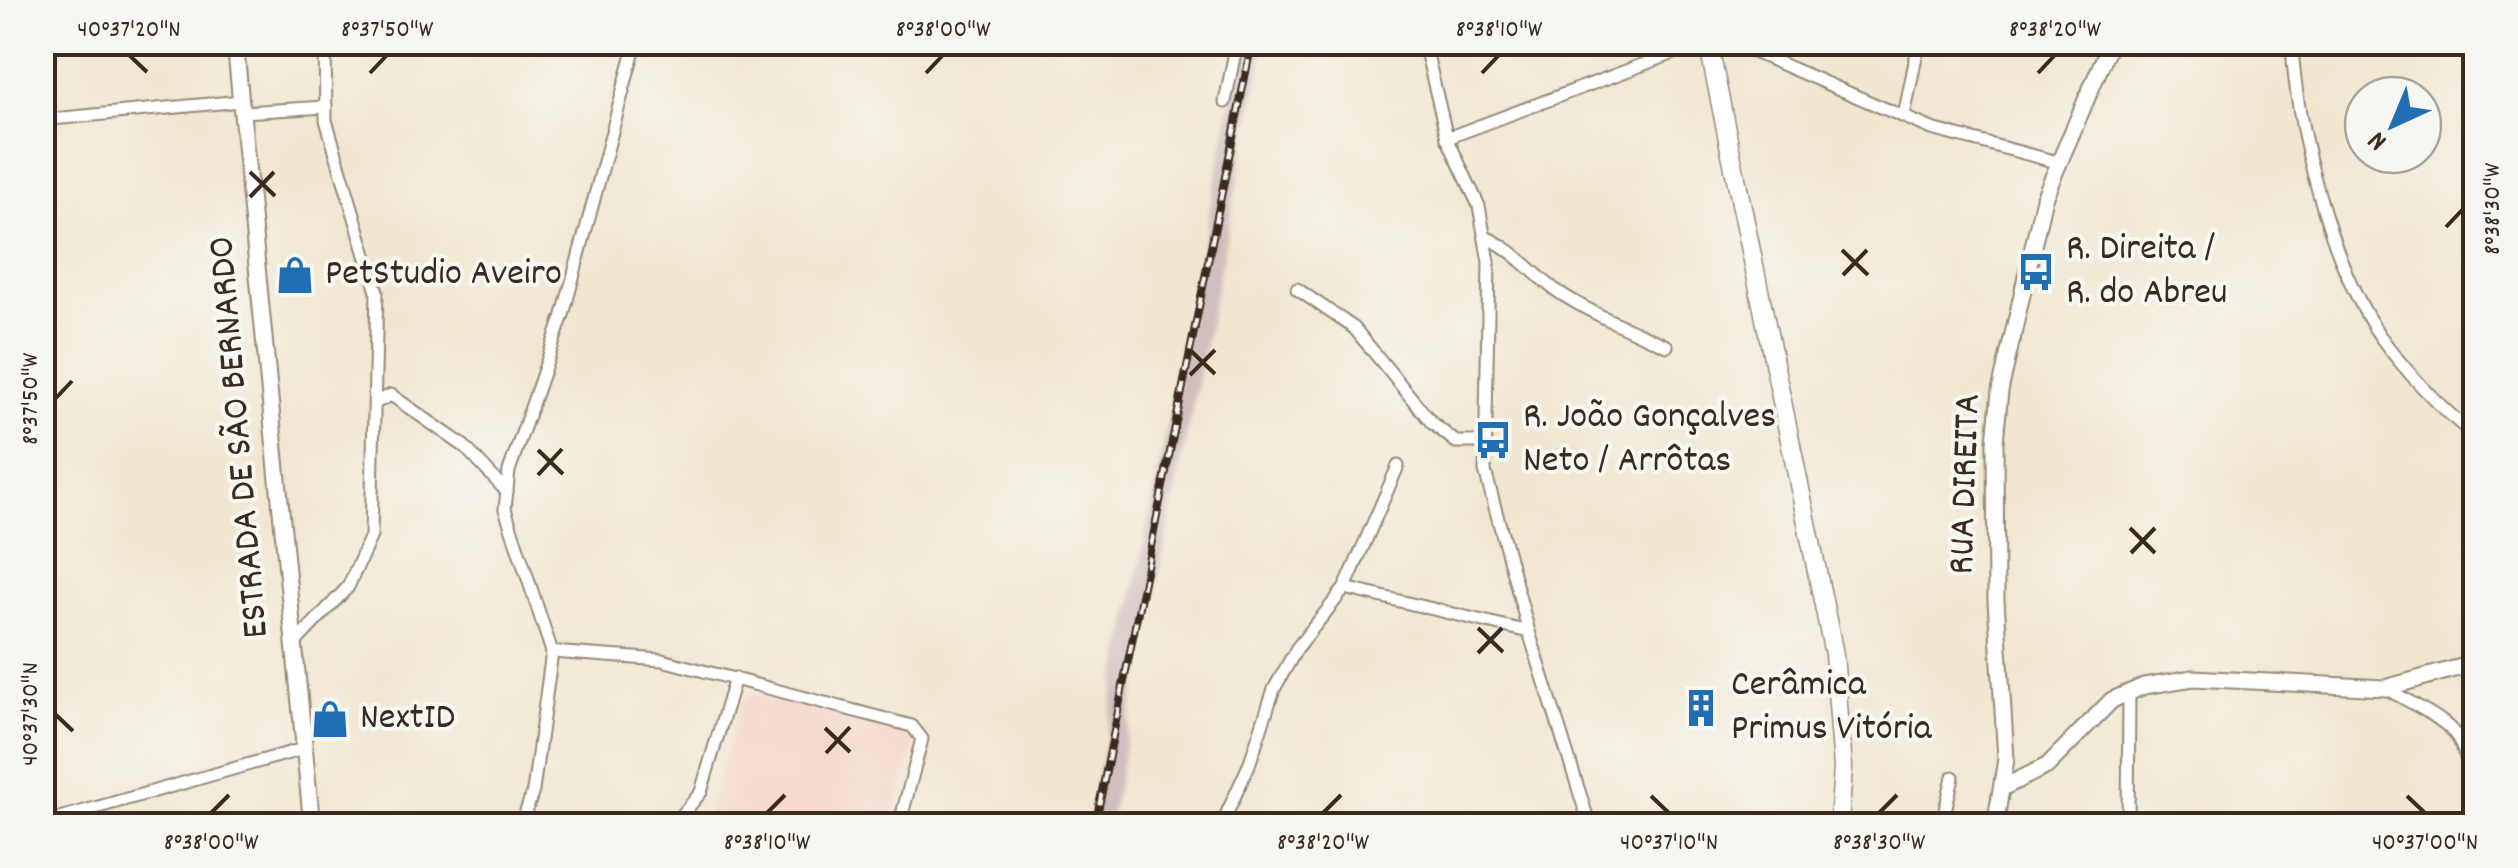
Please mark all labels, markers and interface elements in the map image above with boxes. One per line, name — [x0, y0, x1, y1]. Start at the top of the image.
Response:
text: 40°37'20"N — [77, 13, 181, 49]
text: 8°37'50"W — [341, 13, 434, 49]
text: 8°38'00"W — [896, 13, 991, 49]
text: 8°38'10"W — [1456, 13, 1543, 49]
text: 8°38'20"W — [2009, 13, 2102, 49]
north arrow — [2343, 75, 2443, 175]
text: N — [2360, 120, 2398, 159]
text: 8°38'30"W — [2476, 162, 2512, 255]
place label: R. Direita / R. do Abreu — [2066, 223, 2227, 322]
street label: ESTRADA DE SÃO BERNARDO — [196, 234, 286, 640]
place label: PetStudio Aveiro — [325, 248, 562, 303]
bus stop icon: R. Direita / R. do Abreu — [2015, 251, 2057, 293]
shop icon: PetStudio Aveiro — [274, 254, 316, 296]
text: 8°37'50"W — [14, 352, 50, 445]
place label: R. João Gonçalves Neto / Arrôtas — [1523, 391, 1776, 490]
street label: RUA DIREITA — [1936, 393, 1998, 575]
bus stop icon: R. João Gonçalves Neto / Arrôtas — [1472, 419, 1514, 461]
place label: Cerâmica Primus Vitória — [1731, 659, 1933, 758]
text: 40°37'30"N — [14, 662, 50, 766]
building icon: Cerâmica Primus Vitória — [1680, 687, 1722, 729]
place label: NextID — [360, 692, 455, 747]
shop icon: NextID — [309, 698, 351, 740]
text: 8°38'00"W — [164, 826, 259, 862]
text: 8°38'10"W — [724, 826, 811, 862]
text: 8°38'20"W — [1277, 826, 1370, 862]
text: 40°37'10"N — [1620, 826, 1718, 862]
text: 8°38'30"W — [1833, 826, 1926, 862]
text: 40°37'00"N — [2372, 826, 2478, 862]

